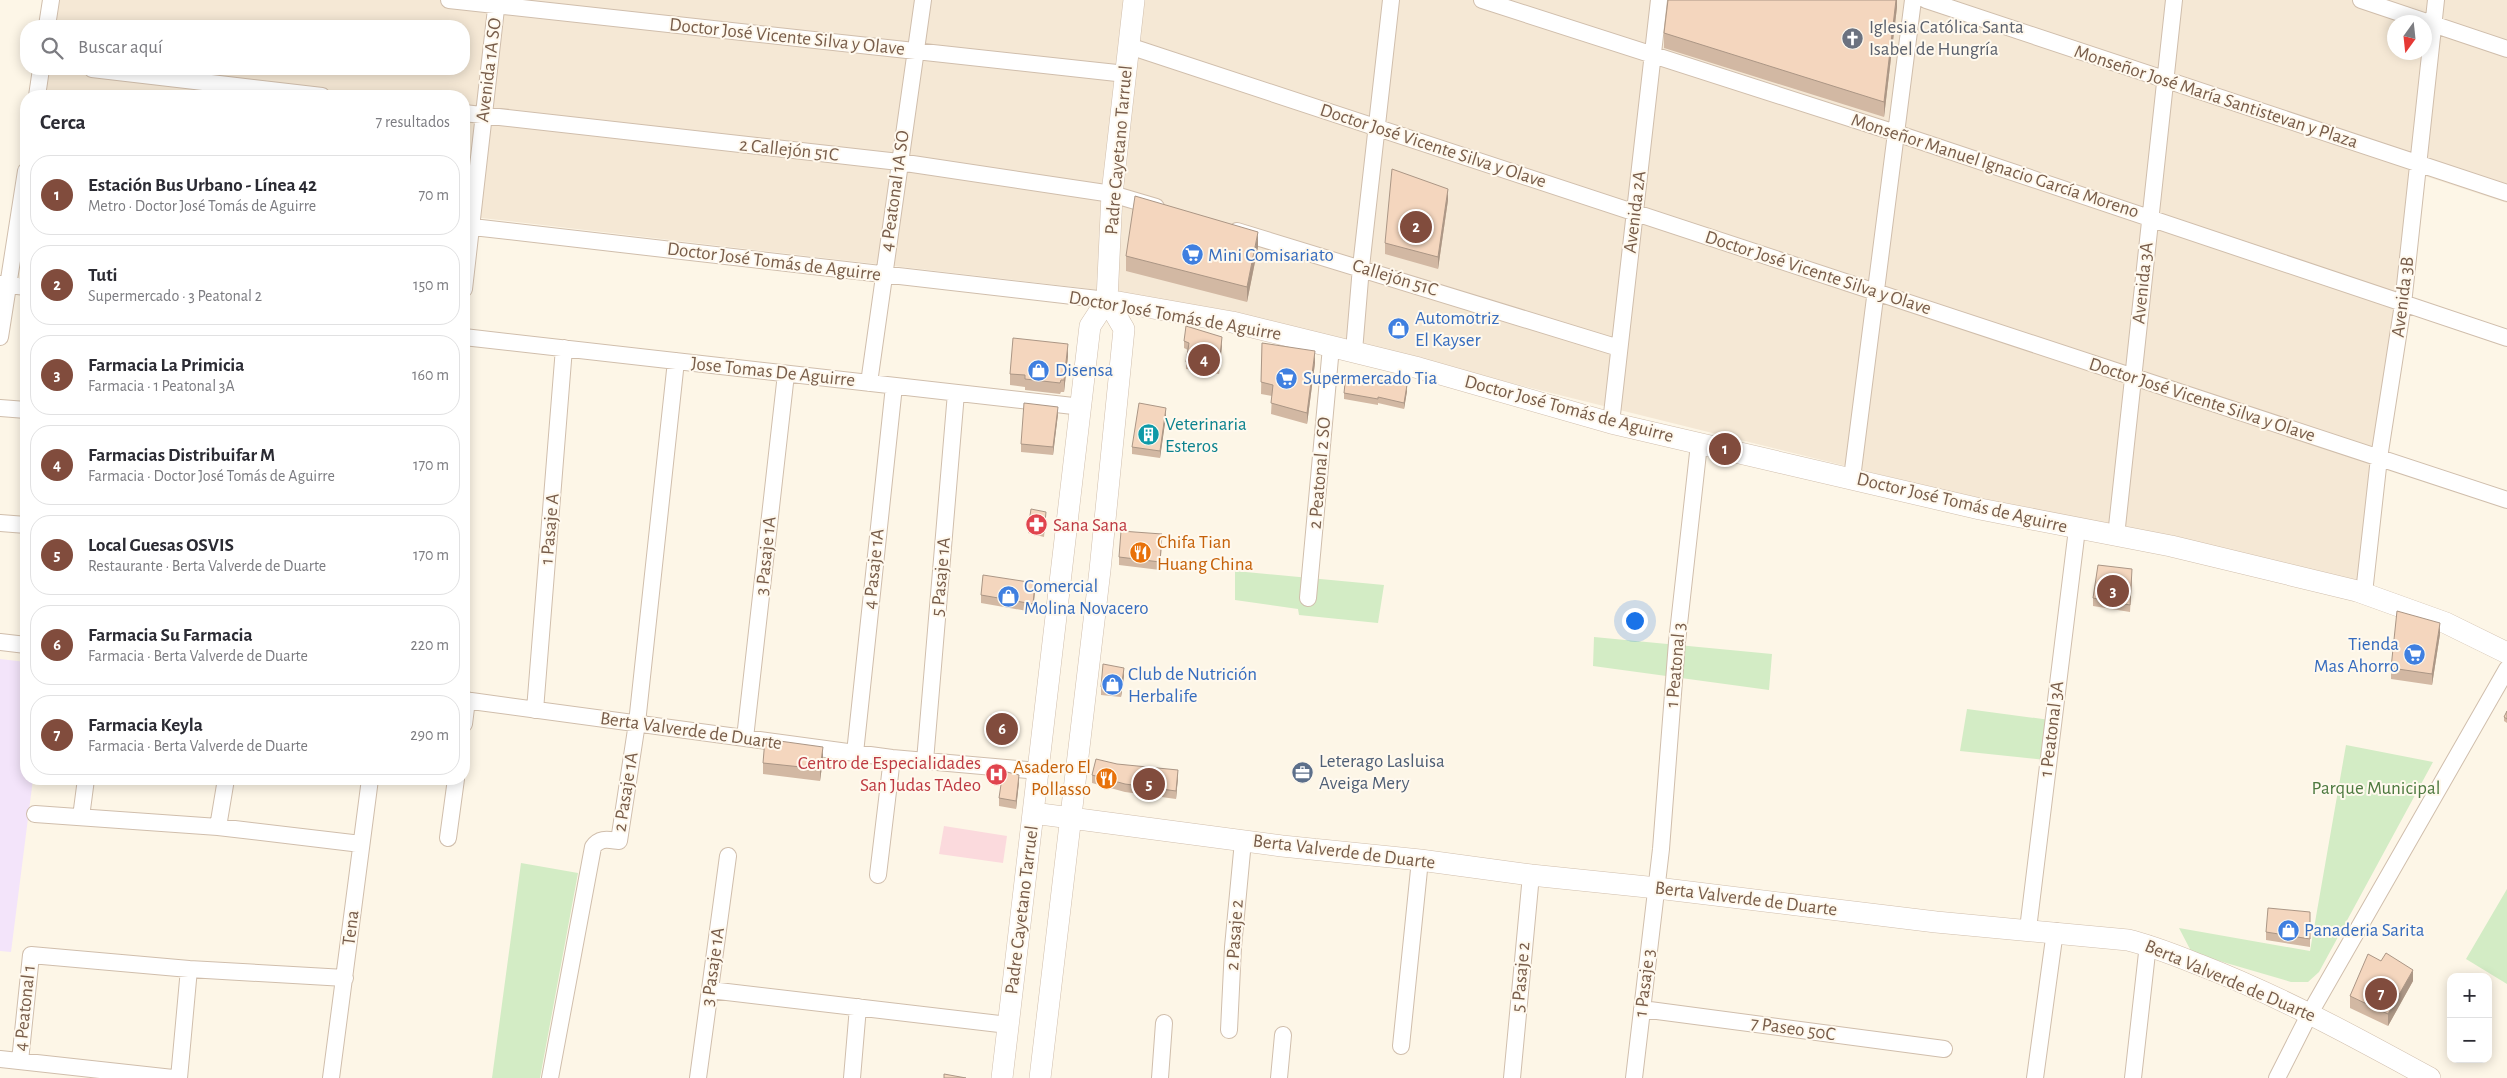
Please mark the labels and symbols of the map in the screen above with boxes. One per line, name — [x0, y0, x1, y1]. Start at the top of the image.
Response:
street label: Doctor José Vicente Silva y Olave — [668, 15, 906, 59]
north arrow — [2387, 15, 2432, 60]
street label: Avenida 1A SO — [473, 17, 505, 123]
place label: Iglesia Católica Santa Isabel de Hungría — [1869, 18, 2024, 59]
church icon: Iglesia Católica Santa Isabel de Hungría — [1841, 26, 1865, 50]
street label: Monseñor José María Santistevan y Plaza — [2072, 42, 2360, 152]
street label: Padre Cayetano Tarruel — [1102, 65, 1136, 235]
street label: Doctor José Vicente Silva y Olave — [1317, 100, 1549, 192]
street label: Monseñor Manuel Ignacio García Moreno — [1849, 110, 2141, 222]
street label: 4 Peatonal 1A SO — [877, 129, 913, 253]
street label: 2 Callejón 51C — [738, 135, 840, 165]
street label: Avenida 2A — [1621, 170, 1649, 254]
pin: 2 — [1400, 208, 1432, 246]
street label: Doctor José Vicente Silva y Olave — [1702, 227, 1934, 319]
street label: Doctor José Tomás de Aguirre — [666, 239, 882, 285]
street label: Avenida 3A — [2129, 241, 2157, 325]
supermarket icon: Mini Comisariato — [1180, 243, 1204, 267]
place label: Mini Comisariato — [1208, 246, 1334, 265]
street label: Avenida 3B — [2389, 255, 2417, 339]
street label: Callejón 51C — [1350, 256, 1440, 300]
street label: Doctor José Tomás de Aguirre — [1067, 288, 1283, 344]
place label: Automotriz El Kayser — [1415, 309, 1500, 350]
shop icon: Automotriz El Kayser — [1387, 317, 1411, 341]
pin: 4 — [1188, 341, 1220, 379]
street label: Jose Tomas De Aguirre — [690, 354, 856, 390]
street label: Doctor José Vicente Silva y Olave — [2086, 354, 2318, 446]
shop icon: Disensa — [1027, 358, 1051, 382]
place label: Disensa — [1055, 361, 1113, 380]
supermarket icon: Supermercado Tia — [1275, 366, 1299, 390]
place label: Supermercado Tia — [1303, 369, 1437, 388]
street label: Doctor José Tomás de Aguirre — [1462, 372, 1676, 446]
place label: Veterinaria Esteros — [1165, 415, 1247, 456]
street label: 2 Peatonal 2 SO — [1306, 416, 1334, 530]
building icon: Veterinaria Esteros — [1137, 423, 1161, 447]
pin: 1 — [1709, 430, 1741, 468]
street label: Doctor José Tomás de Aguirre — [1855, 470, 2069, 536]
street label: 1 Pasaje A — [537, 493, 563, 565]
pharmacy icon: Sana Sana — [1025, 513, 1049, 537]
street label: 3 Pasaje 1A — [752, 516, 780, 596]
place label: Sana Sana — [1053, 516, 1128, 535]
street label: 4 Pasaje 1A — [860, 528, 888, 610]
place label: Chifa Tian Huang China — [1157, 533, 1253, 574]
street label: 5 Pasaje 1A — [928, 537, 954, 617]
restaurant icon: Chifa Tian Huang China — [1129, 541, 1153, 565]
pin: 3 — [2097, 572, 2129, 610]
place label: Comercial Molina Novacero — [1024, 577, 1149, 618]
shop icon: Comercial Molina Novacero — [996, 585, 1020, 609]
your location — [1622, 608, 1648, 634]
street label: 1 Peatonal 3 — [1663, 622, 1689, 708]
place label: Tienda Mas Ahorro — [2314, 635, 2399, 676]
supermarket icon: Tienda Mas Ahorro — [2403, 643, 2427, 667]
place label: Club de Nutrición Herbalife — [1128, 665, 1257, 706]
shop icon: Club de Nutrición Herbalife — [1100, 673, 1124, 697]
street label: 1 Peatonal 3A — [2037, 680, 2067, 778]
street label: Berta Valverde de Duarte — [599, 709, 783, 753]
pin: 6 — [986, 710, 1018, 748]
street label: 2 Pasaje 1A — [610, 751, 642, 833]
place label: Leterago Lasluisa Aveiga Mery — [1319, 752, 1445, 793]
place label: Centro de Especialidades San Judas TAdeo — [798, 754, 981, 795]
place label: Asadero El Pollasso — [1013, 758, 1091, 799]
office icon: Leterago Lasluisa Aveiga Mery — [1291, 760, 1315, 784]
hospital icon: Centro de Especialidades San Judas TAdeo — [985, 762, 1009, 786]
pin: 5 — [1133, 765, 1165, 803]
restaurant icon: Asadero El Pollasso — [1095, 766, 1119, 790]
park label: Parque Municipal — [2312, 779, 2440, 798]
street label: Padre Cayetano Tarruel — [1002, 824, 1042, 996]
street label: Berta Valverde de Duarte — [1252, 831, 1436, 873]
street label: Berta Valverde de Duarte — [1654, 878, 1838, 920]
street label: 2 Pasaje 2 — [1223, 898, 1247, 971]
street label: Tena — [339, 909, 363, 947]
shop icon: Panaderia Sarita — [2276, 918, 2300, 942]
place label: Panaderia Sarita — [2304, 921, 2425, 940]
street label: 3 Pasaje 1A — [698, 926, 728, 1008]
street label: Berta Valverde de Duarte — [2142, 936, 2318, 1026]
street label: 5 Pasaje 2 — [1508, 941, 1534, 1013]
street label: 1 Pasaje 3 — [1631, 948, 1659, 1018]
street label: 4 Peatonal 1 — [11, 964, 39, 1052]
pin: 7 — [2365, 975, 2397, 1013]
street label: 7 Paseo 50C — [1749, 1014, 1837, 1044]

